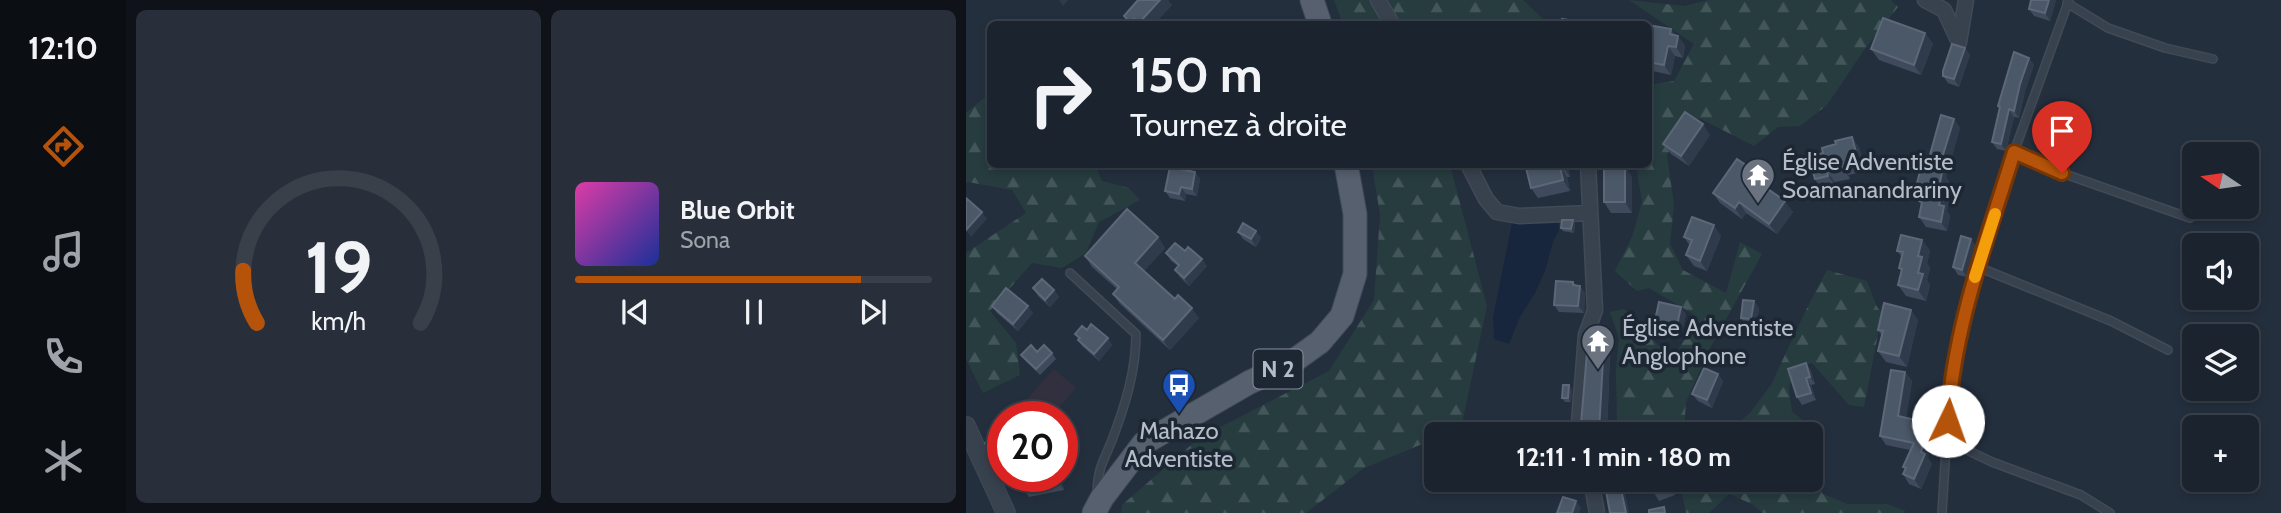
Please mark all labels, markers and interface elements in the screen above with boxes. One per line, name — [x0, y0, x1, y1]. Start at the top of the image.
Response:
text: 12:10 — [28, 28, 98, 67]
text: 150 m — [1130, 45, 1263, 104]
icon: right — [1015, 49, 1106, 140]
pin — [2032, 101, 2092, 173]
text: Tournez à droite — [1130, 105, 1347, 144]
icon: arrive — [2043, 112, 2081, 150]
icon: directions — [39, 122, 88, 171]
north arrow — [2182, 142, 2259, 219]
map controls — [2182, 142, 2259, 492]
place label: Église Adventiste Soamanandrariny — [1782, 147, 1962, 204]
temple icon: Église Adventiste Soamanandrariny — [1739, 156, 1777, 205]
text: Blue Orbit — [680, 194, 795, 226]
text: 19 — [305, 223, 372, 311]
text: Sona — [680, 226, 730, 254]
icon: music — [39, 227, 88, 276]
button: sound — [2182, 233, 2259, 310]
icon: previous — [616, 293, 654, 331]
icon: pause — [735, 293, 773, 331]
icon: next — [854, 293, 892, 331]
text: km/h — [311, 305, 366, 335]
place label: Église Adventiste Anglophone — [1622, 313, 1794, 370]
temple icon: Église Adventiste Anglophone — [1579, 322, 1617, 371]
button: layers — [2182, 324, 2259, 401]
icon: phone — [39, 332, 88, 381]
road number: N 2 — [1254, 350, 1302, 388]
bus stop icon: Mahazo Adventiste — [1160, 366, 1198, 415]
position arrow — [1911, 384, 1985, 458]
speed limit sign: 20 — [987, 401, 1078, 492]
button: + — [2182, 415, 2259, 492]
place label: Mahazo Adventiste — [1125, 416, 1233, 473]
icon: climate — [39, 436, 88, 485]
text: 12:11 · 1 min · 180 m — [1516, 441, 1731, 473]

